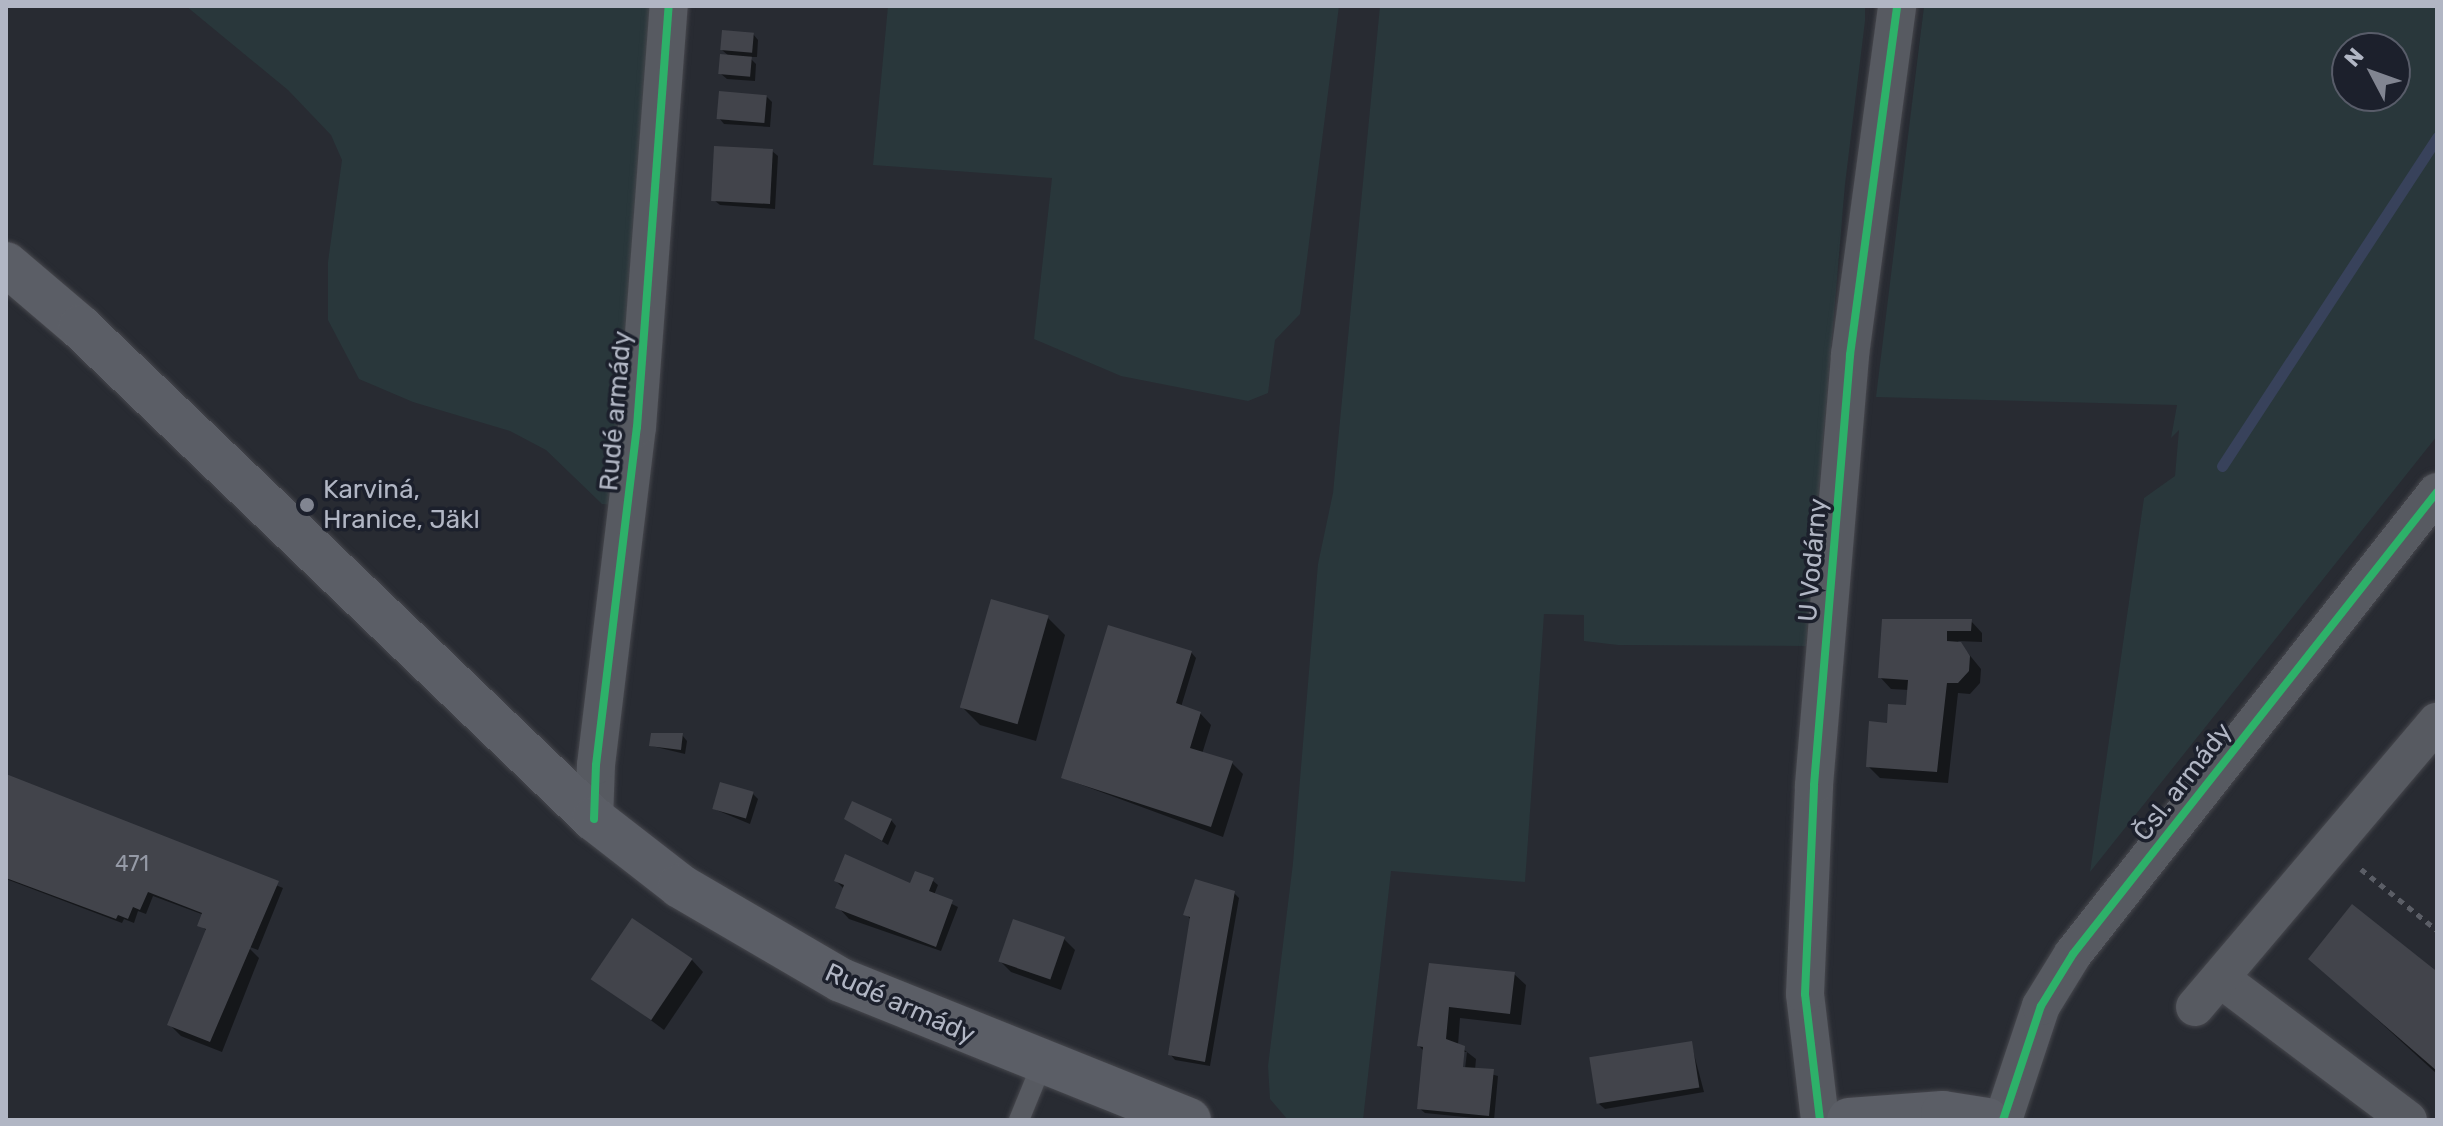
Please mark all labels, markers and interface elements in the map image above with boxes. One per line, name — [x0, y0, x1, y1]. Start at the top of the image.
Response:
north arrow — [2331, 32, 2411, 112]
text: N — [2339, 42, 2369, 72]
street label: Rudé armády — [593, 330, 639, 492]
place label: Karviná, Hranice, Jäkl — [323, 474, 480, 536]
marker: Karviná, Hranice, Jäkl — [298, 496, 316, 514]
street label: U Vodárny — [1792, 497, 1834, 623]
street label: Čsl. armády — [2127, 717, 2239, 847]
house number: 471 — [115, 851, 149, 877]
street label: Rudé armády — [820, 957, 980, 1051]

